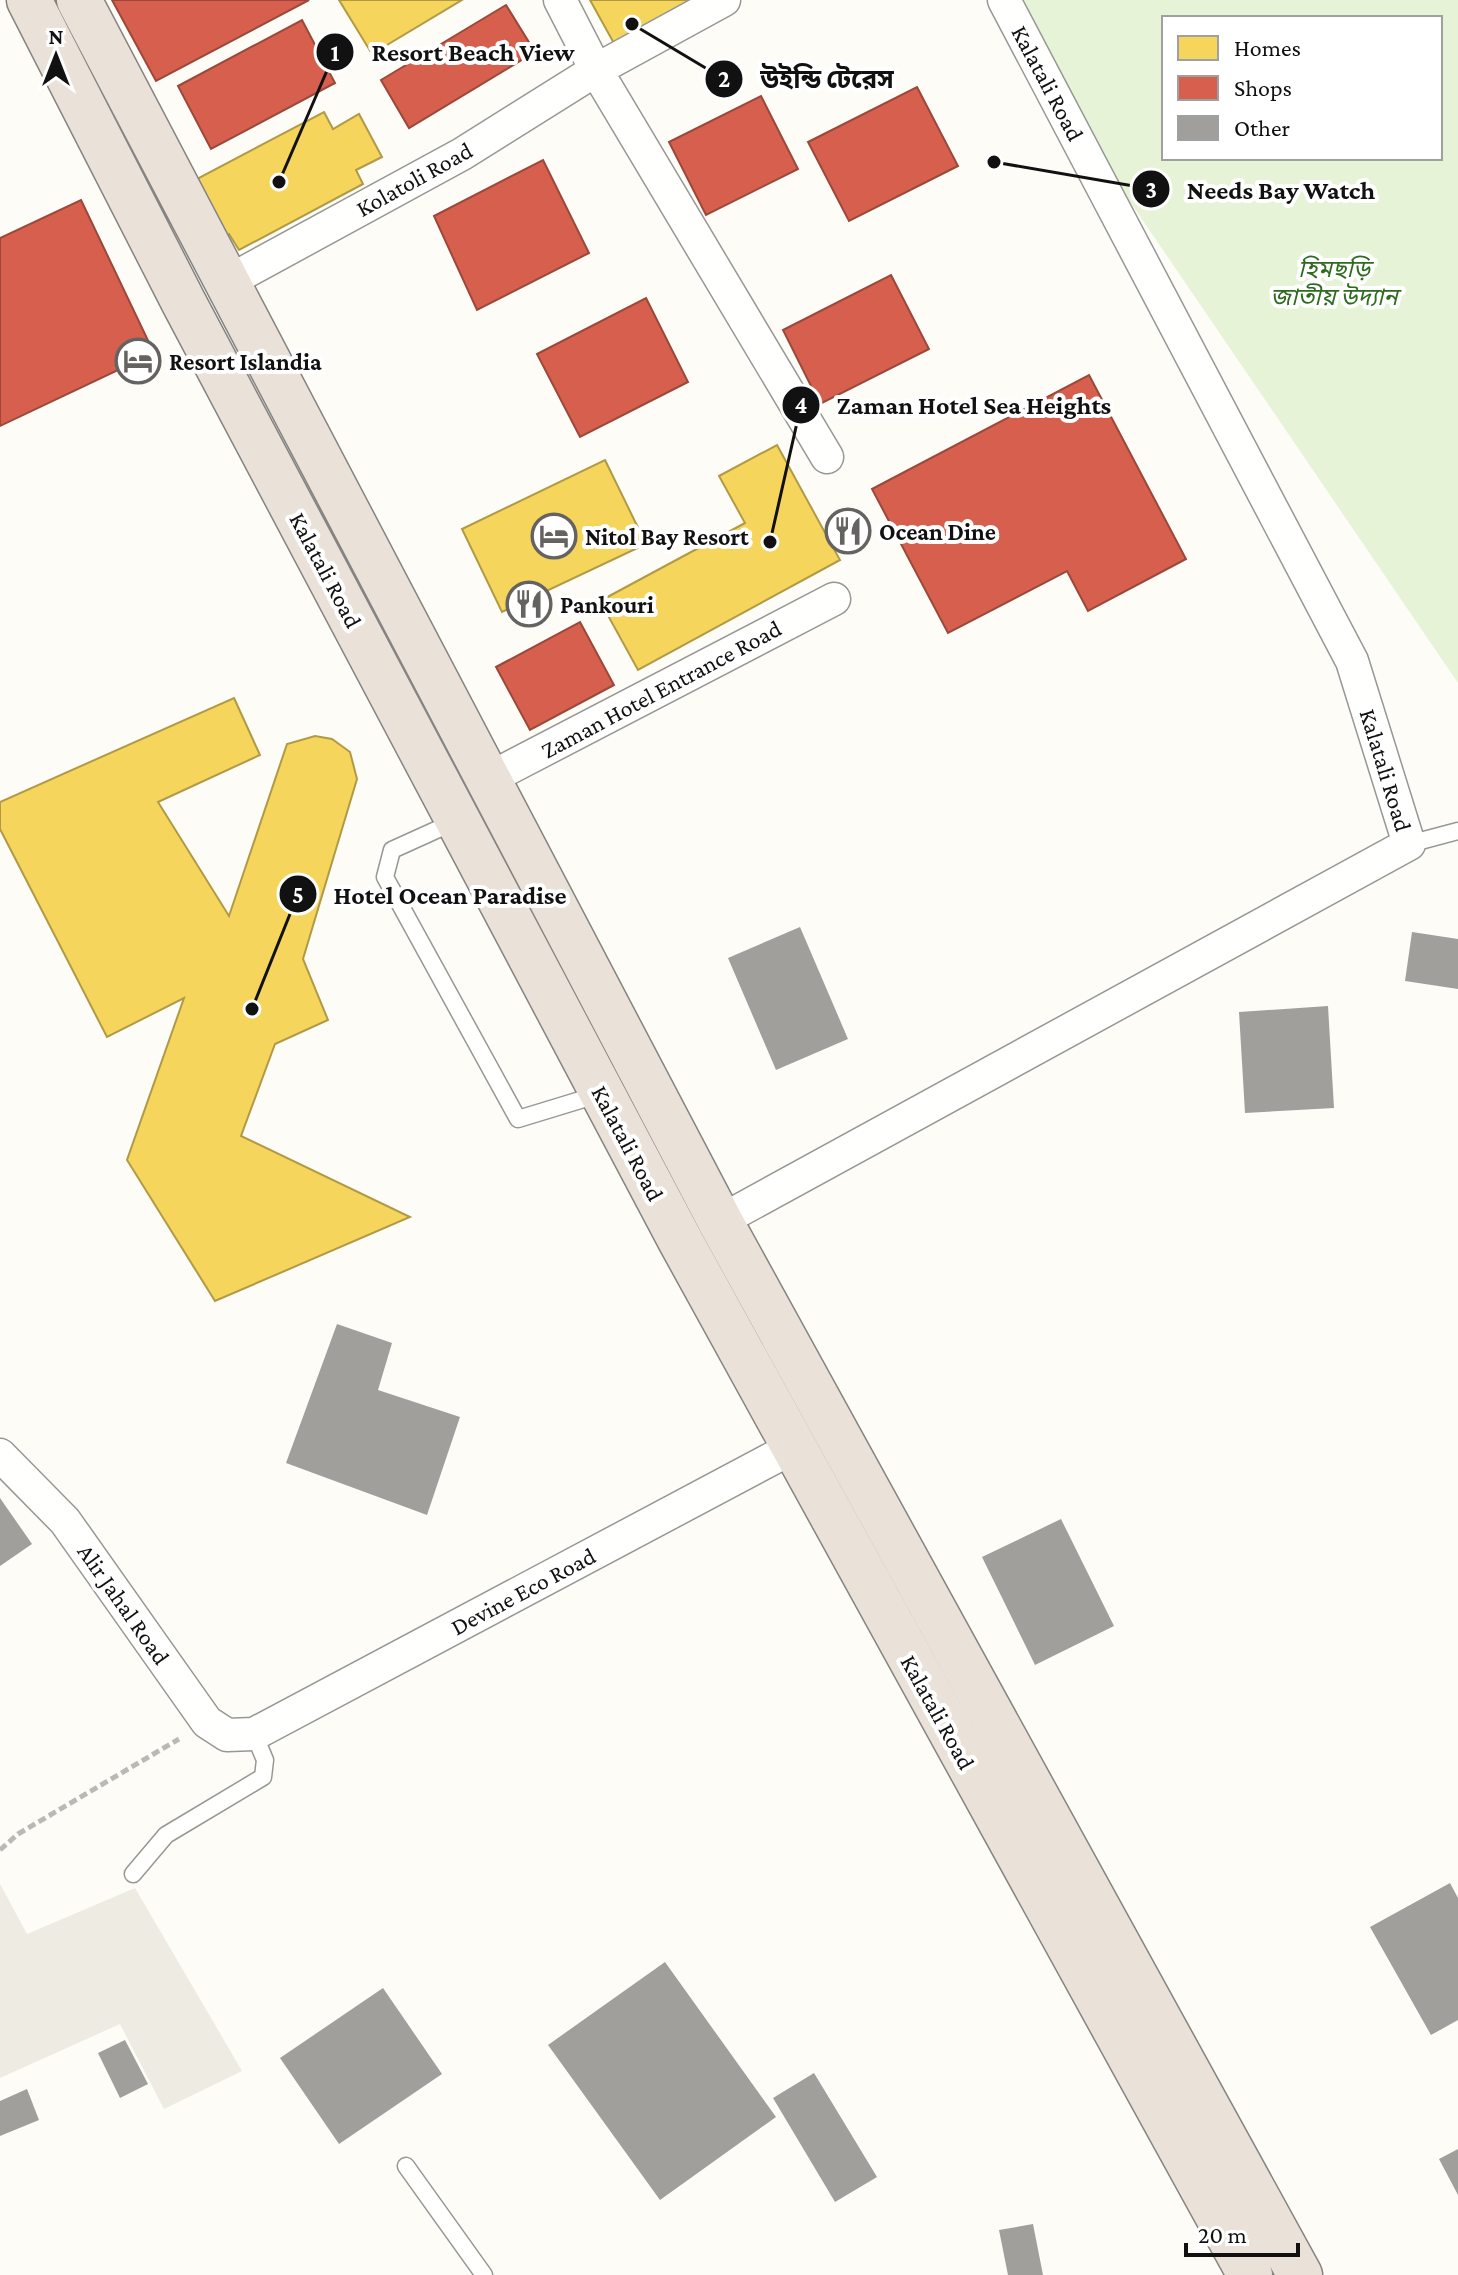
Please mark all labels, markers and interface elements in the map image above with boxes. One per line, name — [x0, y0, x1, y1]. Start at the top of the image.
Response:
north arrow — [16, 16, 96, 96]
legend — [1162, 16, 1442, 160]
street label: Kalatali Road — [1006, 21, 1090, 146]
text: N — [49, 24, 64, 49]
callout: Resort Beach View — [315, 27, 590, 77]
text: Homes — [1234, 34, 1301, 61]
text: Resort Beach View — [371, 38, 575, 67]
text: 1 — [331, 39, 340, 66]
callout: উইন্ডি টেরেস — [704, 54, 910, 104]
text: উইন্ডি টেরেস — [759, 63, 894, 94]
text: 2 — [718, 65, 730, 92]
text: Shops — [1234, 74, 1292, 101]
text: Other — [1234, 114, 1290, 141]
street label: Kolatoli Road — [351, 136, 477, 222]
callout: Needs Bay Watch — [1131, 164, 1391, 214]
text: 3 — [1145, 176, 1157, 203]
text: Needs Bay Watch — [1187, 176, 1375, 205]
park label: হিমছড়ি জাতীয় উদ্যান — [1270, 255, 1402, 310]
hotel icon: Resort Islandia — [114, 337, 162, 385]
place label: Resort Islandia — [169, 348, 322, 375]
callout: Zaman Hotel Sea Heights — [781, 380, 1127, 430]
text: 4 — [795, 391, 808, 418]
text: Zaman Hotel Sea Heights — [837, 391, 1111, 420]
restaurant icon: Ocean Dine — [824, 507, 872, 555]
street label: Kalatali Road — [284, 508, 368, 633]
hotel icon: Nitol Bay Resort — [530, 512, 578, 560]
place label: Ocean Dine — [879, 518, 996, 545]
place label: Nitol Bay Resort — [585, 523, 749, 550]
restaurant icon: Pankouri — [505, 580, 553, 628]
place label: Pankouri — [560, 591, 654, 618]
street label: Zaman Hotel Entrance Road — [536, 614, 786, 764]
street label: Kalatali Road — [1355, 705, 1418, 835]
callout: Hotel Ocean Paradise — [278, 869, 583, 919]
text: 5 — [292, 881, 304, 908]
text: Hotel Ocean Paradise — [334, 881, 566, 910]
street label: Kalatali Road — [586, 1081, 670, 1206]
street label: Alir Jahal Road — [73, 1539, 176, 1670]
street label: Devine Eco Road — [446, 1541, 600, 1640]
street label: Kalatali Road — [895, 1650, 981, 1774]
scale bar — [1186, 2207, 1298, 2257]
text: 20 m — [1198, 2221, 1247, 2248]

